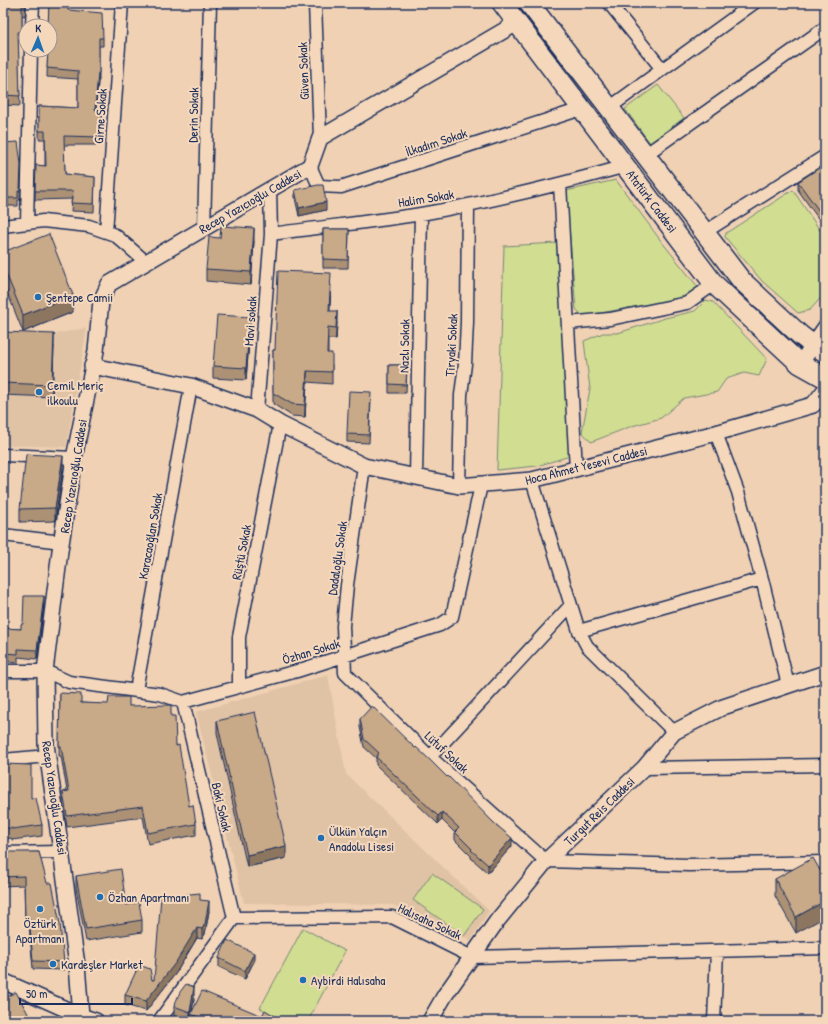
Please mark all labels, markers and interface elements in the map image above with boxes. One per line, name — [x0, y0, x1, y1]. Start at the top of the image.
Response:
north arrow — [18, 18, 58, 58]
text: K — [35, 21, 42, 35]
street label: Güven Sokak — [293, 41, 313, 100]
street label: Girne Sokak — [89, 87, 111, 144]
street label: Derin Sokak — [184, 87, 202, 143]
street label: İlkadım Sokak — [403, 123, 470, 160]
street label: Recep Yazıcıoğlu Caddesi — [196, 164, 304, 238]
street label: Atatürk Caddesi — [622, 166, 682, 236]
street label: Halim Sokak — [397, 185, 456, 211]
place label: Şentepe Camii — [46, 288, 113, 306]
marker: Şentepe Camii — [33, 292, 43, 302]
street label: Mavi sokak — [239, 295, 261, 347]
street label: Tiryaki Sokak — [440, 312, 462, 377]
street label: Nazlı Sokak — [395, 318, 413, 373]
place label: Cemil Meriç ilkoulu — [47, 376, 103, 409]
marker: Cemil Meriç ilkoulu — [34, 387, 44, 397]
street label: Recep Yazıcıoğlu Caddesi — [55, 418, 91, 534]
street label: Hoca Ahmet Yesevi Caddesi — [523, 441, 649, 489]
street label: Karacaoğlan Sokak — [134, 491, 167, 581]
street label: Dadaloğlu Sokak — [323, 519, 351, 596]
street label: Rüştü Sokak — [227, 522, 255, 581]
street label: Özhan Sokak — [280, 634, 343, 668]
street label: Lütuf Sokak — [421, 727, 473, 778]
street label: Recep Yazıcıoğlu Caddesi — [38, 740, 72, 856]
street label: Turgut Reis Caddesi — [560, 773, 638, 849]
street label: Baki Sokak — [208, 781, 237, 834]
place label: Ülkün Yalçın Anadolu Lisesi — [329, 822, 394, 855]
marker: Ülkün Yalçın Anadolu Lisesi — [316, 833, 326, 843]
place label: Özhan Apartmanı — [108, 888, 189, 906]
marker: Özhan Apartmanı — [95, 892, 105, 902]
street label: Halısaha Sokak — [395, 898, 465, 944]
marker: Öztürk Apartmanı — [35, 904, 45, 914]
place label: Öztürk Apartmanı — [15, 914, 65, 947]
place label: Kardeşler Market — [61, 955, 143, 973]
marker: Kardeşler Market — [48, 959, 58, 969]
place label: Aybirdi Halısaha — [311, 971, 385, 989]
marker: Aybirdi Halısaha — [298, 975, 308, 985]
scale bar — [20, 980, 132, 1006]
text: 50 m — [26, 985, 47, 1002]

